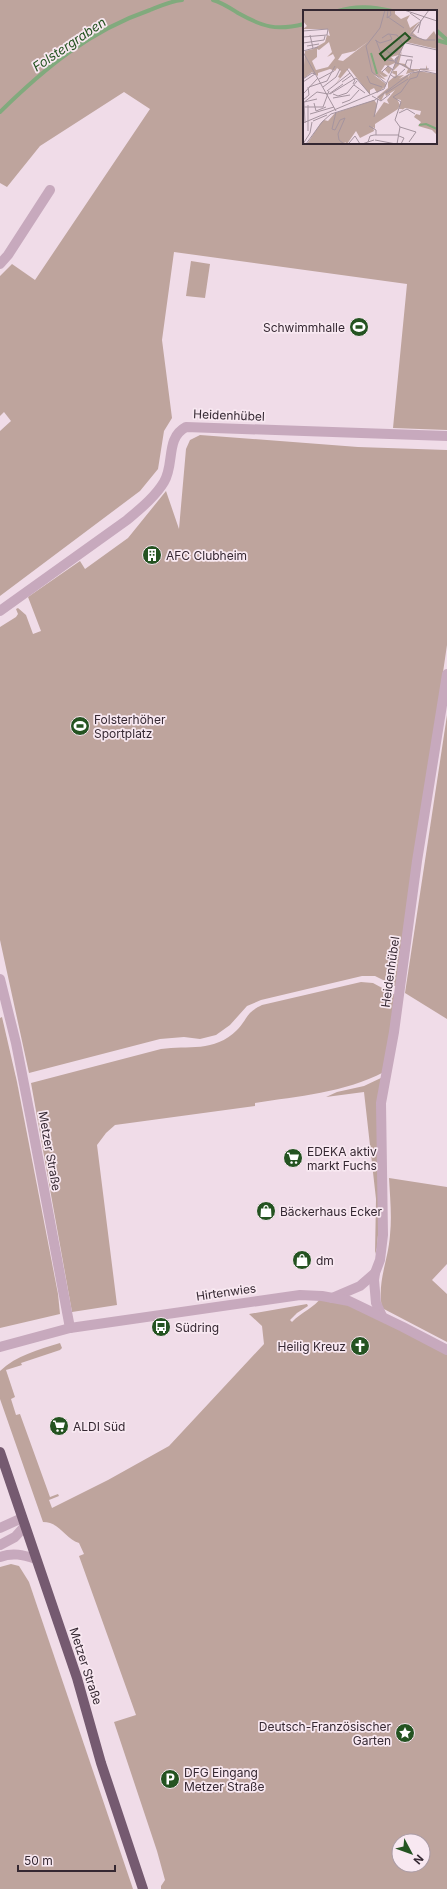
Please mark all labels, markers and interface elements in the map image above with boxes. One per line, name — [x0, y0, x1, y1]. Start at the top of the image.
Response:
inset map — [303, 10, 437, 144]
water label: Folstergraben — [29, 13, 109, 74]
sports icon: Schwimmhalle — [348, 316, 370, 338]
place label: Schwimmhalle — [263, 320, 345, 335]
street label: Heidenhübel — [193, 406, 265, 424]
building icon: AFC Clubheim — [141, 544, 163, 566]
place label: AFC Clubheim — [166, 548, 247, 563]
place label: Folsterhöher Sportplatz — [94, 712, 166, 741]
sports icon: Folsterhöher Sportplatz — [69, 715, 91, 737]
street label: Heidenhübel — [378, 935, 402, 1009]
street label: Metzer Straße — [36, 1110, 64, 1192]
place label: EDEKA aktiv markt Fuchs — [307, 1144, 377, 1173]
supermarket icon: EDEKA aktiv markt Fuchs — [282, 1147, 304, 1169]
shop icon: Bäckerhaus Ecker — [255, 1200, 277, 1222]
place label: Bäckerhaus Ecker — [280, 1204, 382, 1219]
shop icon: dm — [291, 1249, 313, 1271]
place label: dm — [316, 1253, 334, 1268]
street label: Hirtenwies — [195, 1280, 257, 1304]
bus stop icon: Südring — [150, 1316, 172, 1338]
place label: Südring — [175, 1320, 219, 1335]
church icon: Heilig Kreuz — [349, 1335, 371, 1357]
place label: Heilig Kreuz — [278, 1339, 346, 1354]
supermarket icon: ALDI Süd — [48, 1415, 70, 1437]
place label: ALDI Süd — [73, 1419, 125, 1434]
street label: Metzer Straße — [66, 1625, 106, 1707]
place label: Deutsch-Französischer Garten — [259, 1719, 391, 1748]
place icon: Deutsch-Französischer Garten — [394, 1722, 416, 1744]
place label: DFG Eingang Metzer Straße — [184, 1765, 264, 1794]
parking icon: DFG Eingang Metzer Straße — [159, 1768, 181, 1790]
north arrow — [391, 1833, 431, 1873]
scale bar — [18, 1847, 115, 1873]
text: N — [411, 1852, 427, 1867]
text: 50 m — [24, 1853, 53, 1868]

